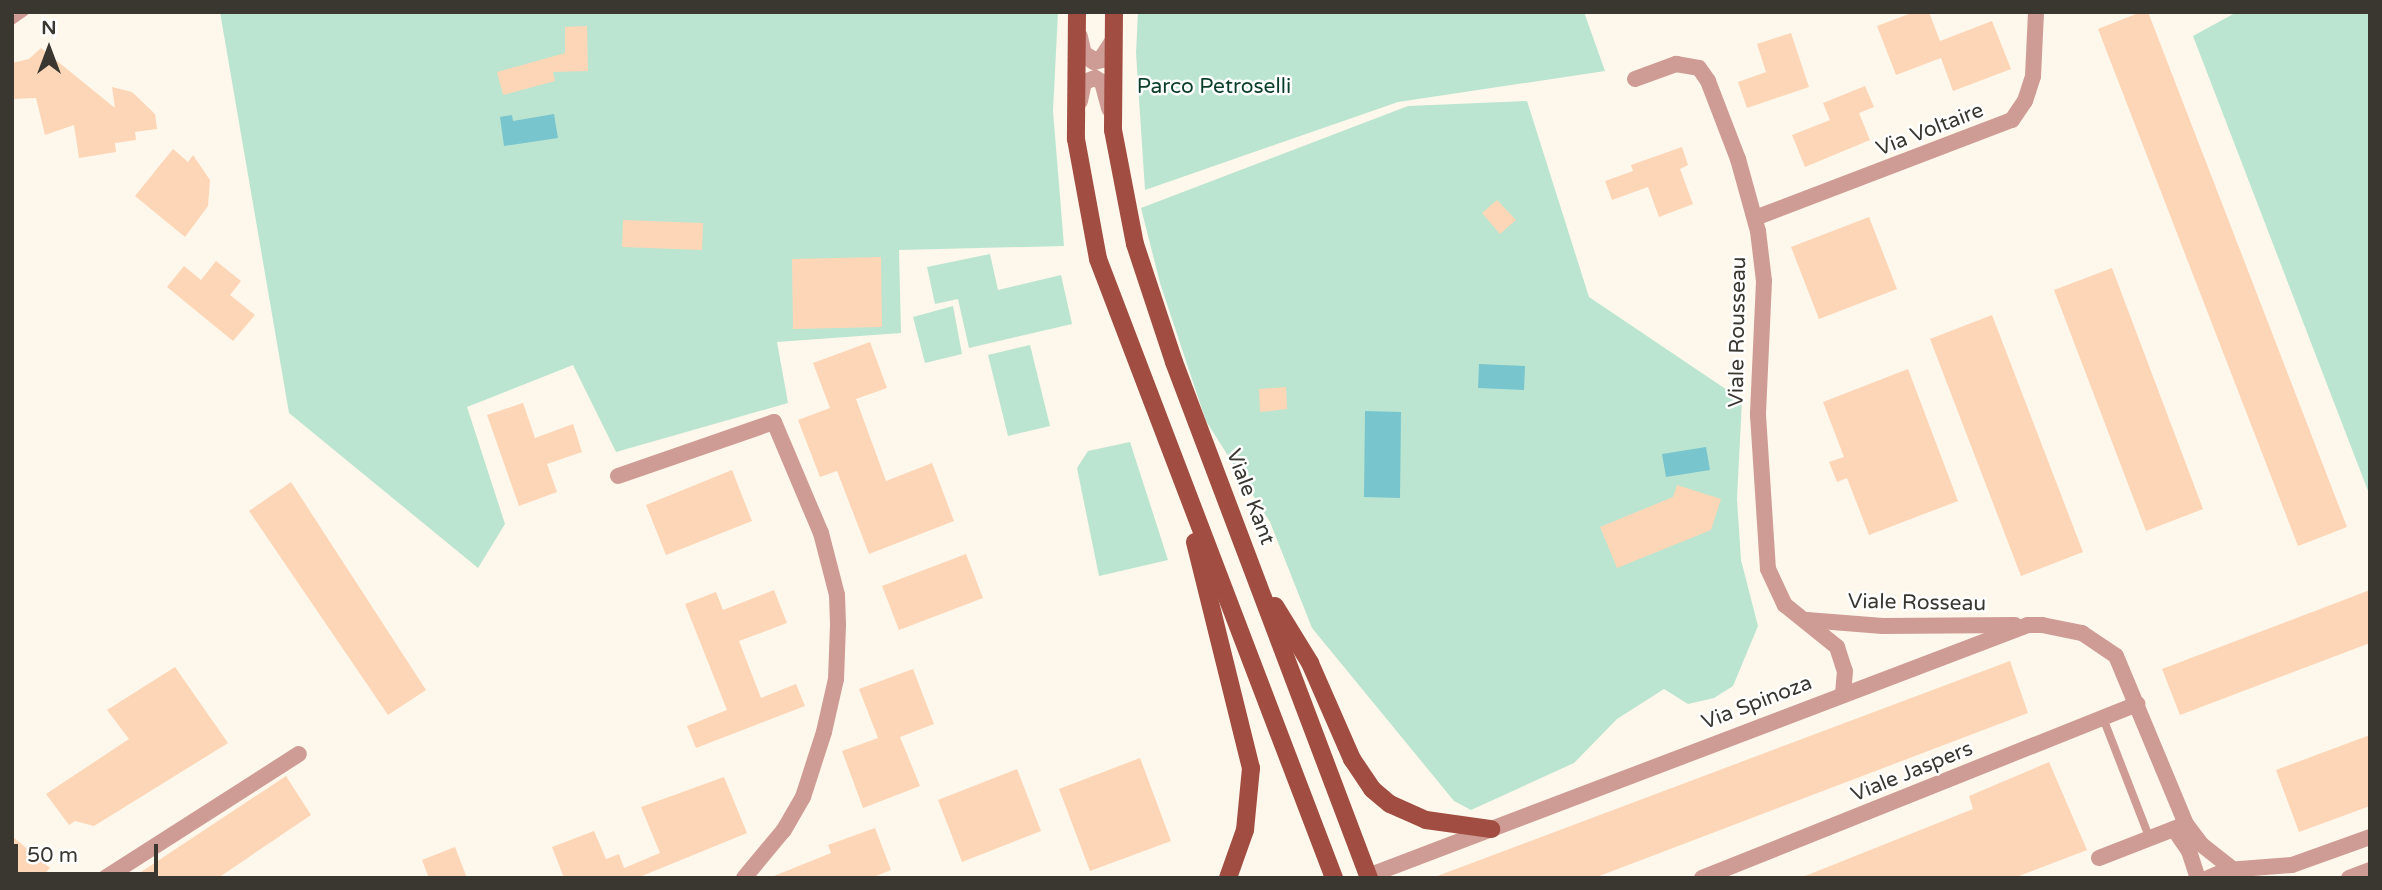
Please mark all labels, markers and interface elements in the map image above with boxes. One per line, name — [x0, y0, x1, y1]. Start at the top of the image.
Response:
north arrow — [14, 14, 84, 84]
text: N — [41, 17, 57, 39]
park label: Parco Petroselli — [1137, 74, 1291, 100]
street label: Via Voltaire — [1873, 98, 1987, 162]
street label: Viale Rousseau — [1724, 256, 1752, 408]
street label: Viale Kant — [1220, 446, 1280, 548]
street label: Viale Rosseau — [1848, 589, 1986, 617]
street label: Via Spinoza — [1698, 670, 1816, 736]
street label: Viale Jaspers — [1848, 736, 1976, 808]
scale bar — [18, 830, 161, 874]
text: 50 m — [27, 843, 78, 868]

